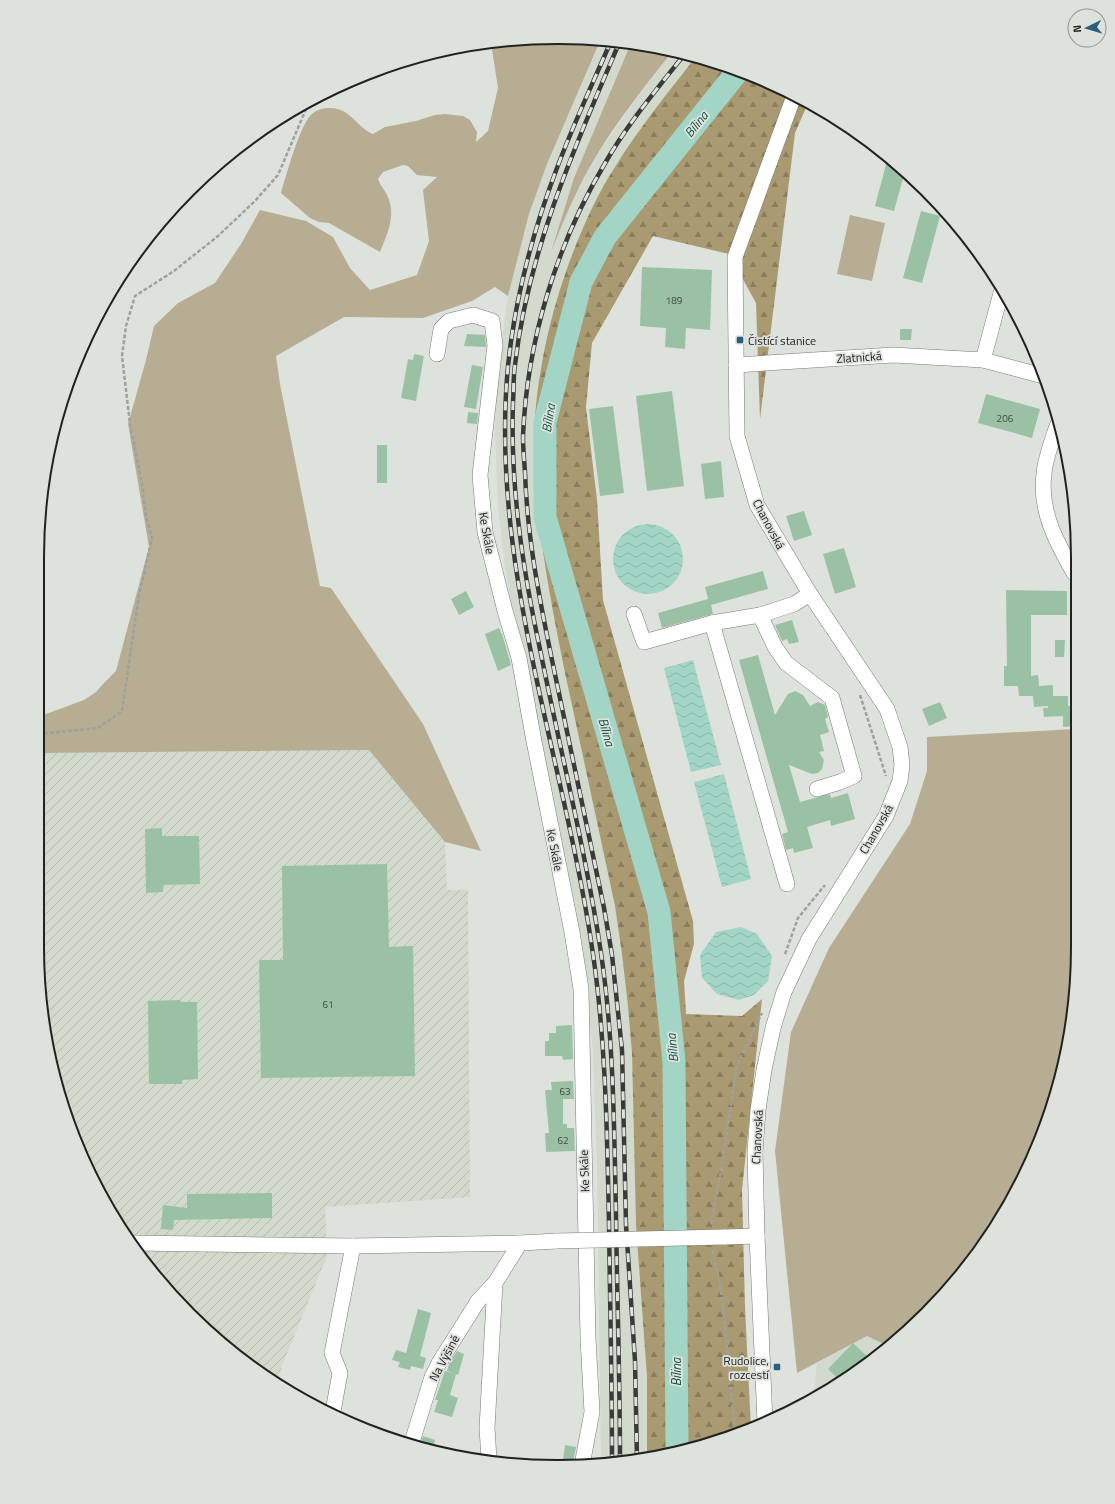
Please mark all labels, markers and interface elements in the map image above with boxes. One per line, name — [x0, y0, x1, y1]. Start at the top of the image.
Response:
north arrow — [1067, 8, 1107, 48]
text: N — [1069, 24, 1085, 33]
water label: Bílina — [679, 105, 714, 141]
house number: 189 — [666, 293, 683, 308]
place label: Čistící stanice — [748, 331, 816, 350]
marker: Čistící stanice — [735, 335, 745, 345]
street label: Zlatnická — [836, 346, 882, 368]
water label: Bílina — [536, 401, 560, 434]
house number: 206 — [997, 411, 1014, 426]
street label: Chanovská — [748, 495, 790, 553]
street label: Ke Skále — [474, 510, 500, 556]
water label: Bílina — [593, 715, 621, 750]
street label: Chanovská — [854, 801, 898, 857]
street label: Ke Skále — [542, 827, 568, 873]
house number: 61 — [322, 997, 334, 1012]
water label: Bílina — [661, 1031, 683, 1063]
house number: 63 — [559, 1084, 571, 1099]
street label: Chanovská — [746, 1109, 768, 1165]
house number: 62 — [557, 1133, 569, 1148]
street label: Ke Skále — [574, 1149, 594, 1193]
street label: Na Výšině — [424, 1331, 464, 1385]
place label: Rudolice, rozcestí — [723, 1351, 770, 1384]
water label: Bílina — [666, 1356, 686, 1386]
marker: Rudolice, rozcestí — [772, 1362, 782, 1372]

